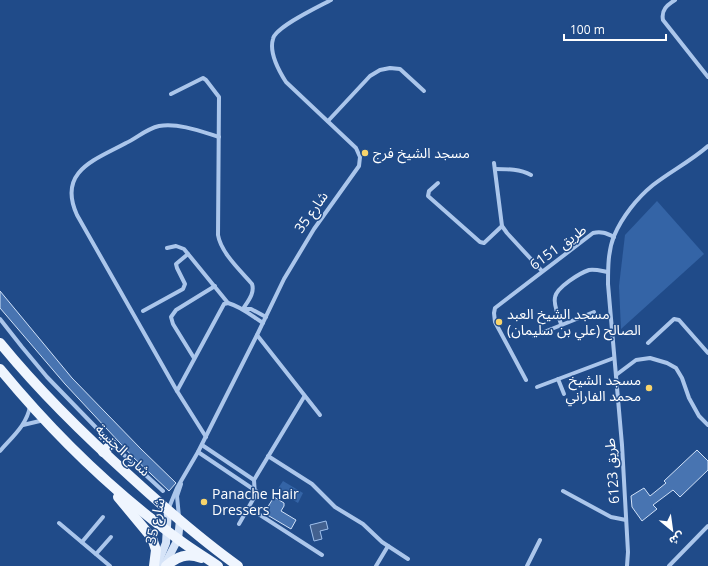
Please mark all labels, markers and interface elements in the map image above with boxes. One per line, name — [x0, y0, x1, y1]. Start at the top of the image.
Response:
scale bar — [564, 16, 666, 42]
text: 100 m — [570, 21, 605, 38]
place label: مسجد الشيخ فرج — [373, 143, 470, 164]
marker: مسجد الشيخ فرج — [360, 148, 370, 158]
street label: شارع 35 — [289, 187, 333, 238]
street label: طريق 6151 — [526, 220, 590, 274]
place label: مسجد الشيخ العبد الصالح (علي بن سليمان) — [507, 304, 641, 341]
marker: مسجد الشيخ العبد الصالح (علي بن سليمان) — [494, 317, 504, 327]
place label: مسجد الشيخ محمد الفاراني — [565, 370, 641, 407]
marker: مسجد الشيخ محمد الفاراني — [644, 383, 654, 393]
street label: شارع الجنبية — [90, 419, 155, 481]
street label: طريق 6123 — [600, 437, 624, 505]
place label: Panache Hair Dressers — [212, 484, 299, 519]
street label: شارع 35 — [140, 496, 171, 546]
marker: Panache Hair Dressers — [199, 497, 209, 507]
north arrow — [652, 510, 692, 550]
text: ش — [667, 529, 687, 549]

